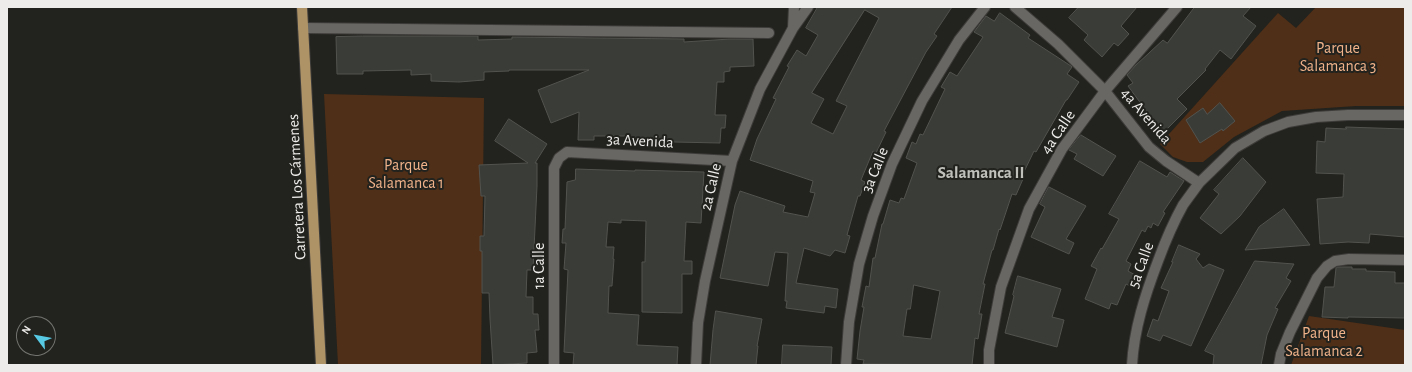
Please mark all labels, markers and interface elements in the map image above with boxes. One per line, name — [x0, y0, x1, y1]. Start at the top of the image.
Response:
park label: Parque Salamanca 3 — [1300, 38, 1376, 76]
street label: 4a Avenida — [1116, 84, 1176, 148]
street label: 4a Calle — [1036, 106, 1080, 158]
street label: Carretera Los Cármenes — [284, 114, 310, 260]
street label: 3a Avenida — [606, 130, 674, 152]
street label: 3a Calle — [857, 144, 893, 196]
park label: Parque Salamanca 1 — [368, 155, 444, 193]
street label: 2a Calle — [696, 161, 726, 213]
district label: Salamanca II — [938, 163, 1024, 183]
street label: 5a Calle — [1124, 239, 1158, 291]
street label: 1a Calle — [529, 243, 549, 289]
north arrow — [16, 316, 56, 356]
park label: Parque Salamanca 2 — [1285, 323, 1363, 361]
text: N — [20, 324, 33, 336]

